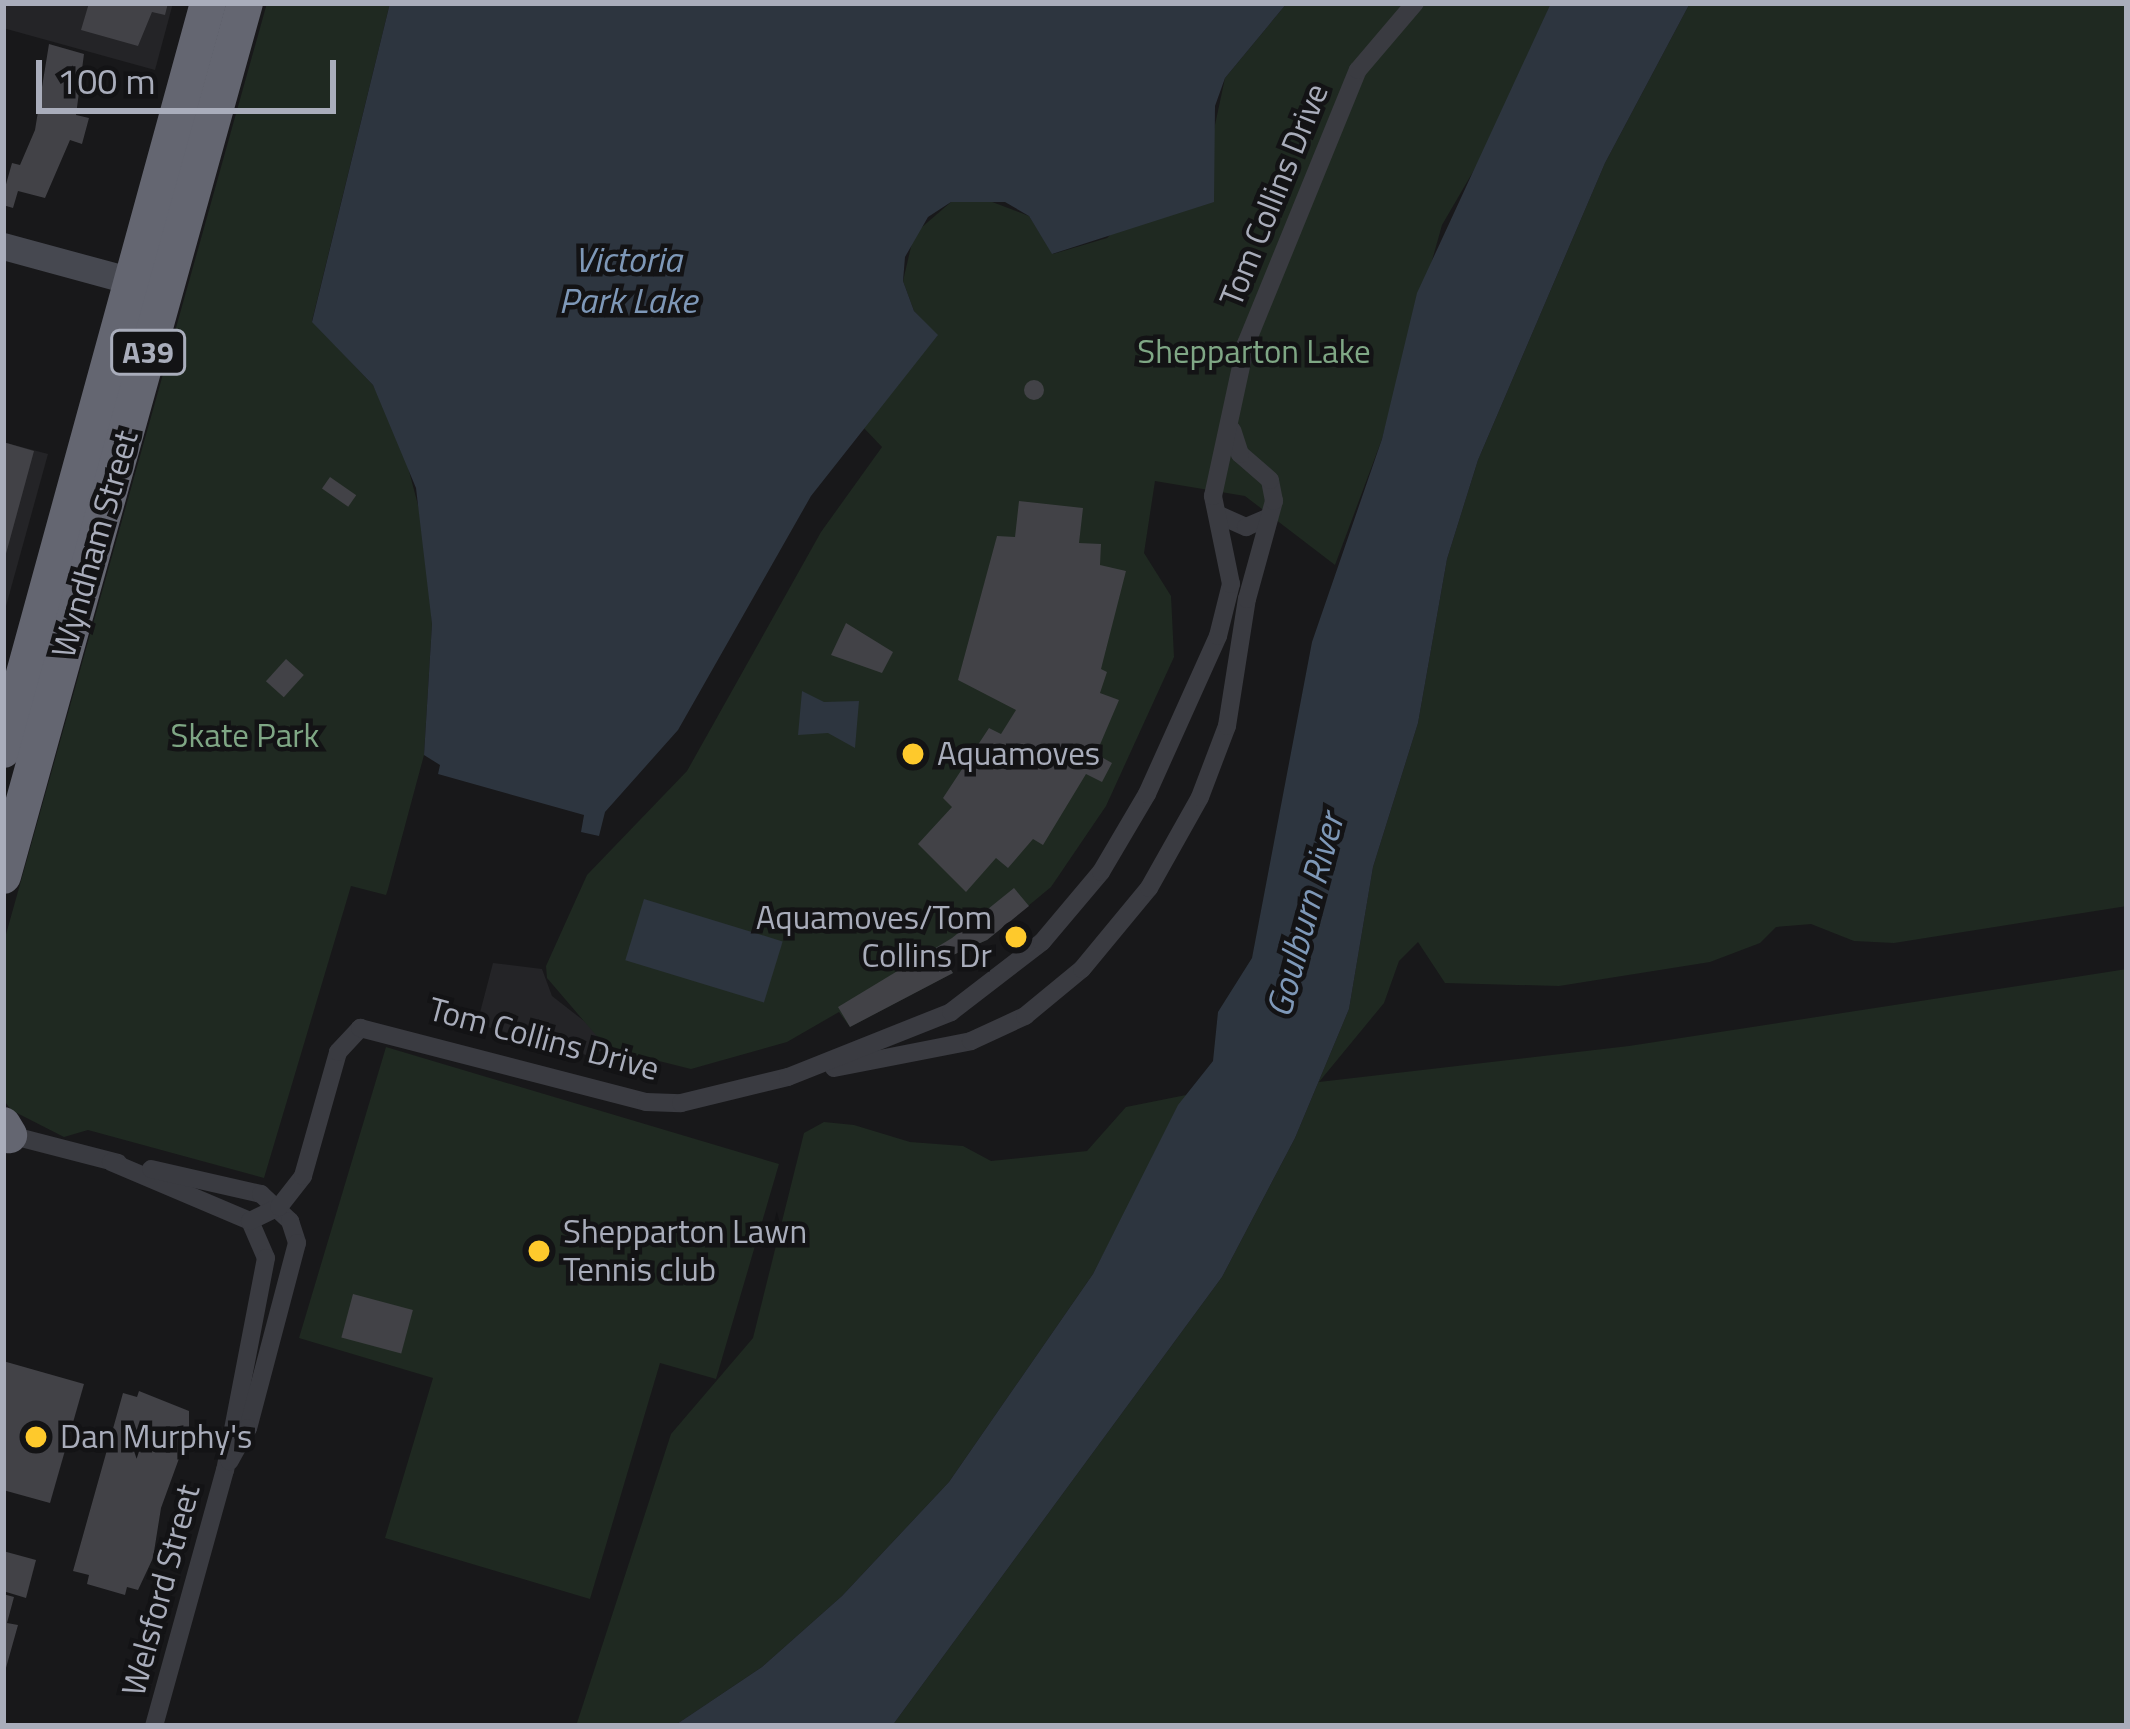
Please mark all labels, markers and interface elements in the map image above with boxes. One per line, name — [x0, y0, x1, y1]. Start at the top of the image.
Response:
scale bar — [42, 36, 342, 110]
text: 100 m — [57, 53, 156, 108]
street label: Tom Collins Drive — [1211, 78, 1337, 312]
water label: Victoria Park Lake — [559, 236, 697, 321]
road number: A39 — [109, 328, 187, 376]
park label: Shepparton Lake — [1137, 332, 1371, 372]
street label: Wyndham Street — [44, 426, 146, 662]
park label: Skate Park — [171, 716, 319, 756]
place label: Aquamoves — [937, 734, 1100, 774]
marker: Aquamoves — [900, 741, 926, 767]
water label: Goulburn River — [1256, 809, 1352, 1021]
place label: Aquamoves/Tom Collins Dr — [756, 898, 992, 976]
marker: Aquamoves/Tom Collins Dr — [1003, 924, 1029, 950]
street label: Tom Collins Drive — [425, 989, 663, 1089]
place label: Shepparton Lawn Tennis club — [563, 1212, 807, 1290]
marker: Shepparton Lawn Tennis club — [526, 1238, 552, 1264]
place label: Dan Murphy's — [60, 1417, 252, 1457]
marker: Dan Murphy's — [23, 1424, 49, 1450]
street label: Welsford Street — [114, 1480, 208, 1700]

